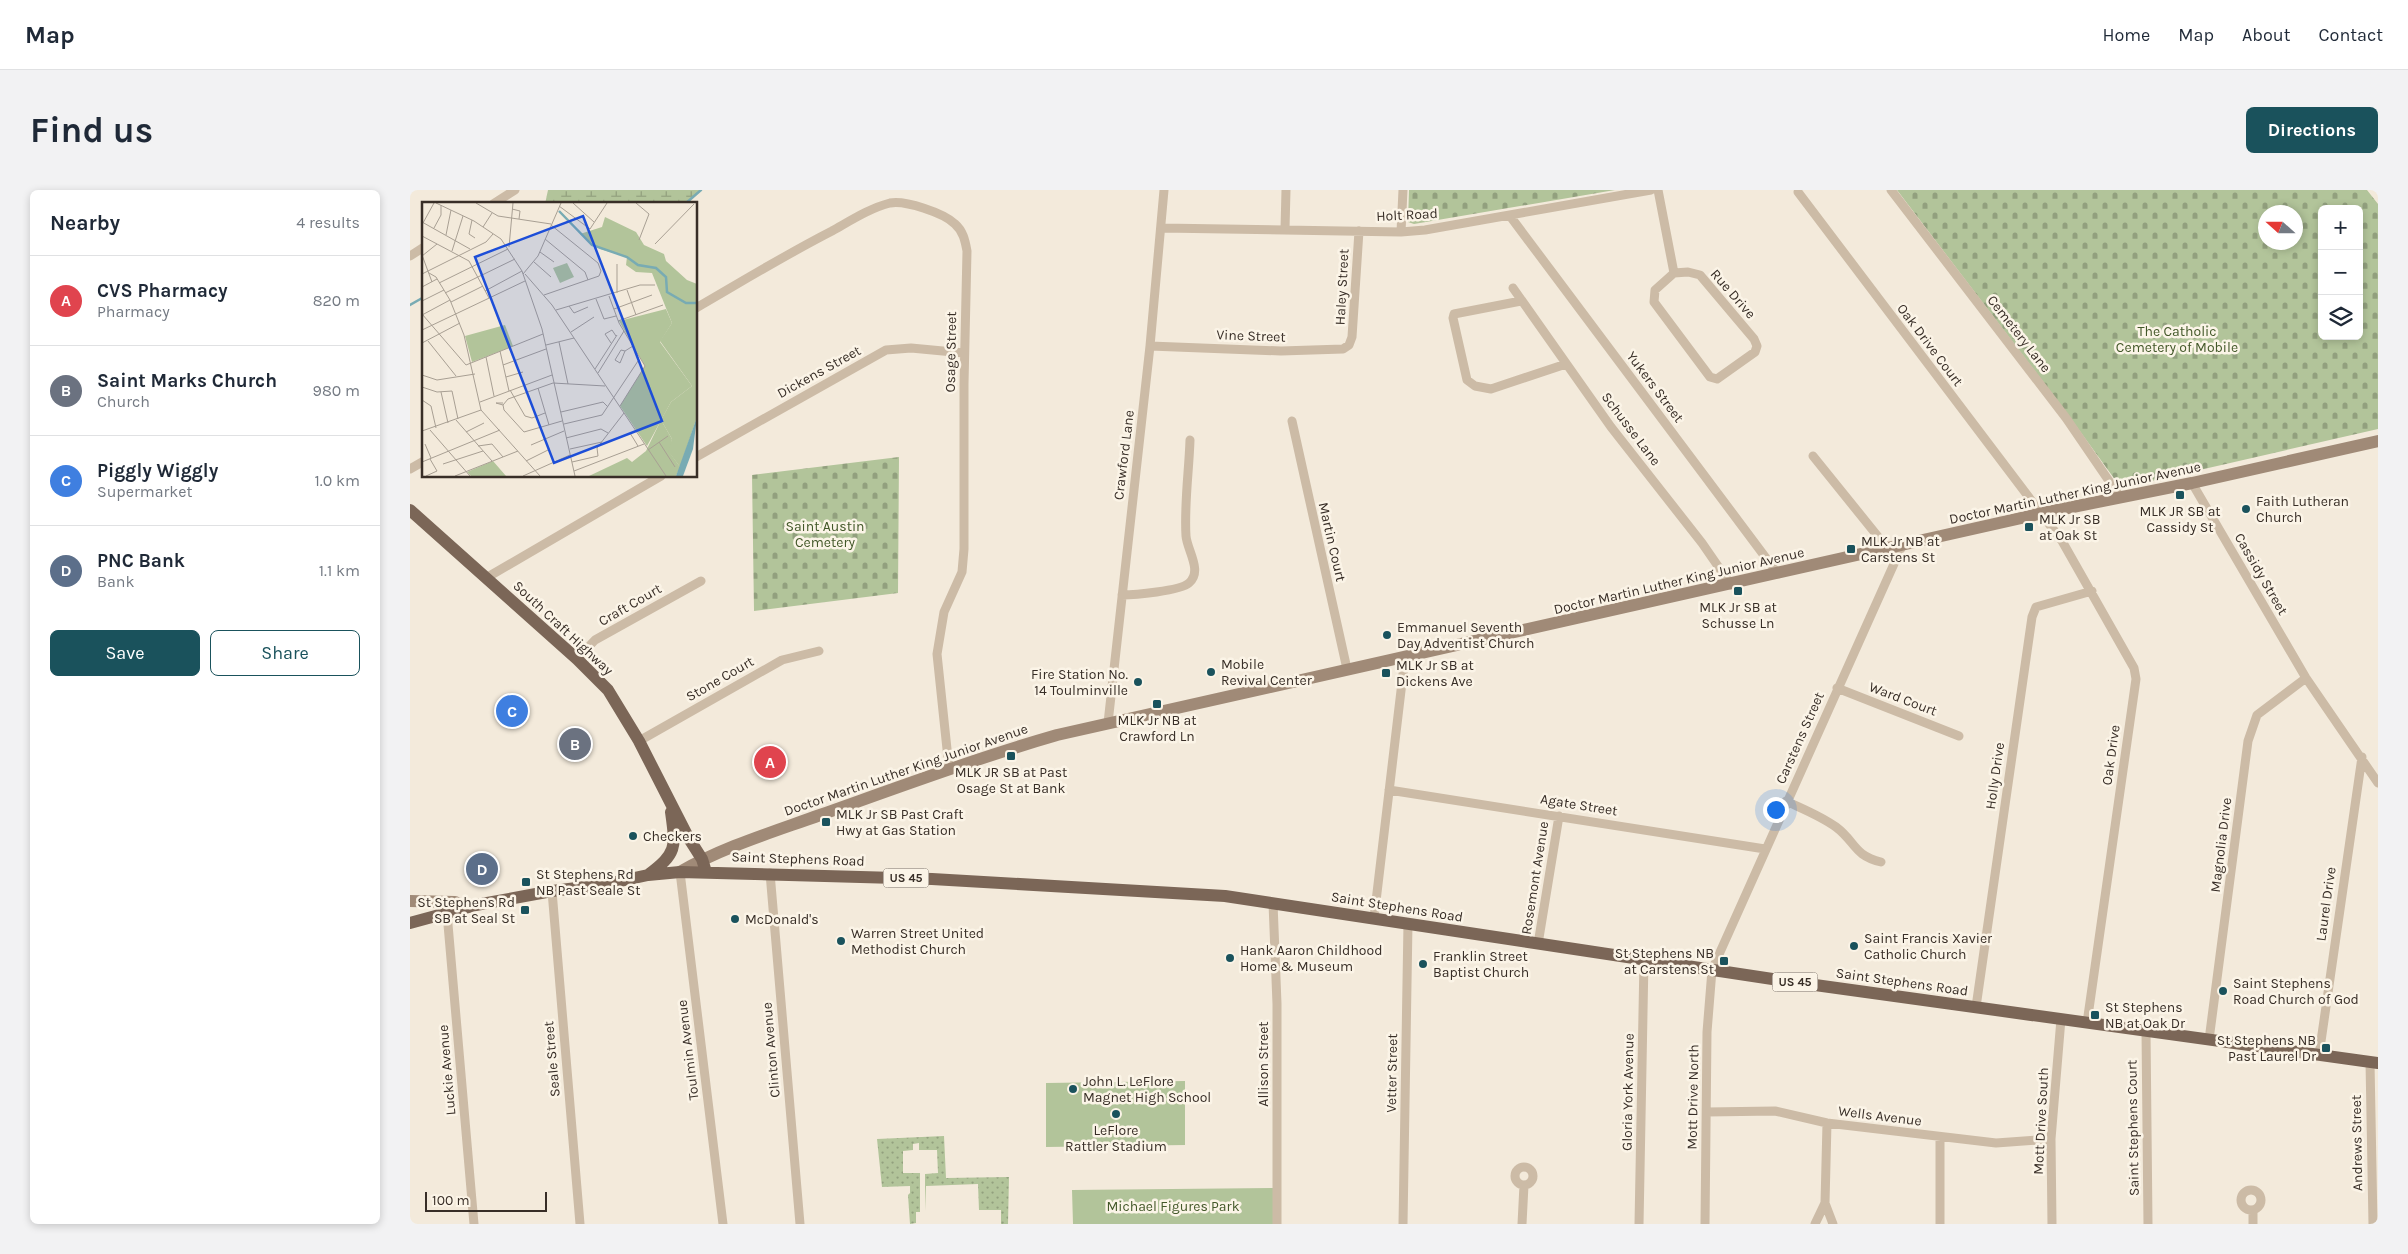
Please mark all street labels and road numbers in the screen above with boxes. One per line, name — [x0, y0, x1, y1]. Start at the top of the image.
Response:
street label: Holt Road — [1376, 205, 1438, 225]
street label: Haley Street — [1332, 248, 1352, 326]
street label: Rue Drive — [1707, 266, 1759, 322]
street label: Cemetery Lane — [1984, 292, 2054, 376]
street label: Oak Drive Court — [1893, 300, 1967, 390]
street label: Osage Street — [942, 311, 960, 393]
street label: Vine Street — [1216, 326, 1286, 346]
street label: Dickens Street — [774, 342, 864, 402]
street label: Yukers Street — [1623, 348, 1687, 426]
street label: Schusse Lane — [1598, 389, 1664, 469]
street label: Crawford Lane — [1110, 409, 1138, 501]
street label: Doctor Martin Luther King Junior Avenue — [1948, 458, 2202, 528]
street label: Martin Court — [1315, 501, 1349, 583]
street label: Cassidy Street — [2231, 530, 2291, 618]
street label: Doctor Martin Luther King Junior Avenue — [1552, 544, 1806, 618]
street label: South Craft Highway — [509, 577, 617, 679]
street label: Craft Court — [596, 580, 664, 630]
street label: Stone Court — [683, 653, 757, 705]
street label: Ward Court — [1867, 678, 1939, 720]
street label: Carstens Street — [1772, 689, 1828, 787]
street label: Doctor Martin Luther King Junior Avenue — [782, 720, 1030, 820]
street label: Oak Drive — [2098, 724, 2124, 786]
street label: Holly Drive — [1982, 741, 2008, 811]
street label: Agate Street — [1539, 791, 1619, 819]
street label: Magnolia Drive — [2207, 797, 2235, 893]
street label: Rosemont Avenue — [1518, 820, 1552, 936]
street label: Saint Stephens Road — [731, 848, 865, 870]
street label: Laurel Drive — [2312, 866, 2340, 942]
road number: US 45 — [884, 868, 928, 888]
street label: Saint Stephens Road — [1330, 888, 1464, 926]
street label: Saint Stephens Road — [1835, 964, 1969, 1000]
road number: US 45 — [1772, 972, 1818, 992]
street label: Toulmin Avenue — [673, 999, 703, 1101]
street label: Clinton Avenue — [758, 1001, 784, 1099]
street label: Seale Street — [540, 1020, 564, 1098]
street label: Allison Street — [1255, 1021, 1272, 1107]
street label: Luckie Avenue — [435, 1024, 459, 1116]
street label: Vetter Street — [1383, 1033, 1401, 1113]
street label: Gloria York Avenue — [1618, 1033, 1638, 1151]
street label: Mott Drive North — [1684, 1044, 1702, 1150]
street label: Saint Stephens Court — [2123, 1060, 2143, 1196]
street label: Mott Drive South — [2030, 1067, 2052, 1175]
street label: Andrews Street — [2348, 1095, 2366, 1191]
street label: Wells Avenue — [1837, 1102, 1923, 1130]

